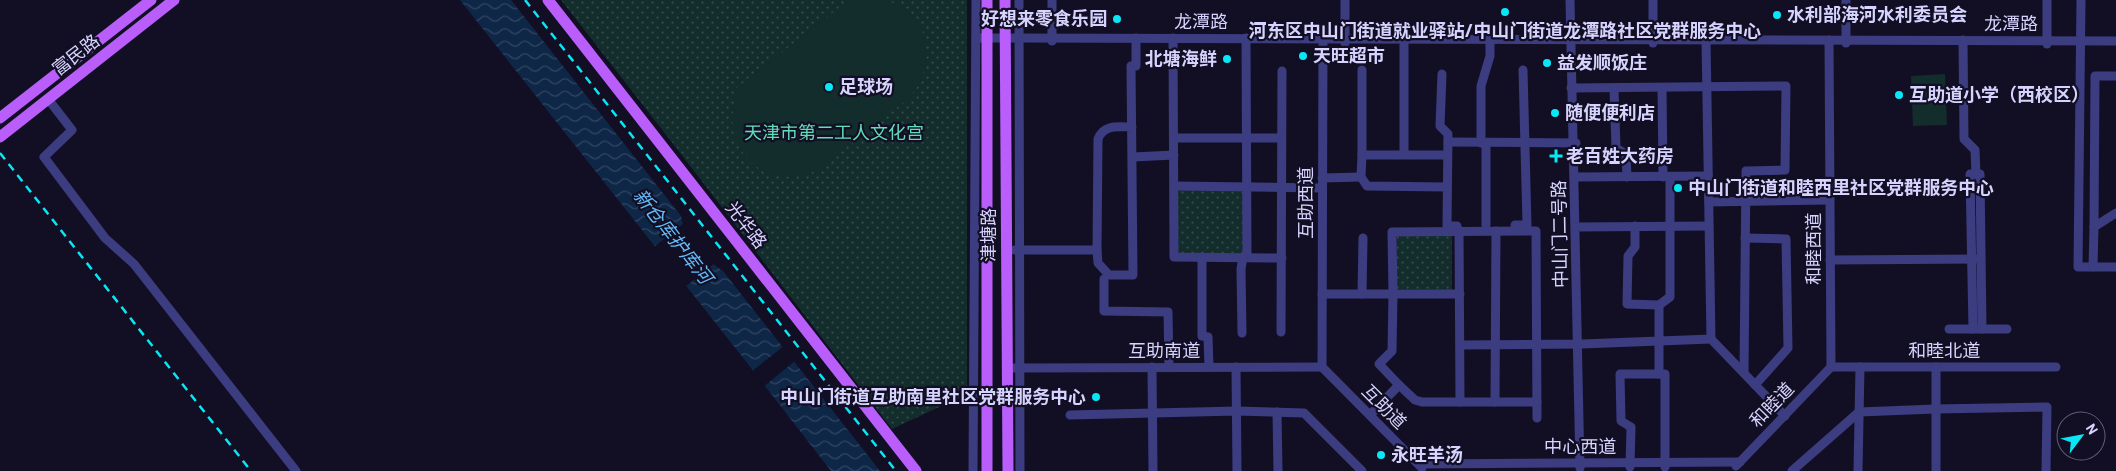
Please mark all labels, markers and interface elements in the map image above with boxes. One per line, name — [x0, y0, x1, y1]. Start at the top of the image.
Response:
place label: 水利部海河水利委员会 — [1787, 3, 1967, 25]
marker: 河东区中山门街道就业驿站/中山门街道龙潭路社区党群服务中心 — [1499, 6, 1511, 18]
place label: 好想来零食乐园 — [981, 7, 1107, 29]
marker: 水利部海河水利委员会 — [1771, 9, 1783, 21]
street label: 龙潭路 — [1174, 10, 1228, 32]
street label: 龙潭路 — [1984, 12, 2038, 34]
marker: 好想来零食乐园 — [1111, 13, 1123, 25]
place label: 河东区中山门街道就业驿站/中山门街道龙潭路社区党群服务中心 — [1249, 19, 1761, 41]
street label: 富民路 — [47, 29, 103, 80]
place label: 天旺超市 — [1313, 44, 1385, 66]
place label: 北塘海鲜 — [1145, 47, 1217, 69]
marker: 天旺超市 — [1297, 50, 1309, 62]
place label: 益发顺饭庄 — [1557, 51, 1647, 73]
marker: 北塘海鲜 — [1221, 53, 1233, 65]
marker: 益发顺饭庄 — [1541, 57, 1553, 69]
place label: 足球场 — [839, 75, 893, 97]
marker: 足球场 — [823, 81, 835, 93]
place label: 互助道小学（西校区） — [1909, 83, 2089, 105]
marker: 互助道小学（西校区） — [1893, 89, 1905, 101]
place label: 随便便利店 — [1565, 101, 1655, 123]
marker: 随便便利店 — [1549, 107, 1561, 119]
park label: 天津市第二工人文化宫 — [744, 121, 924, 143]
place label: 老百姓大药房 — [1566, 144, 1674, 166]
marker: 老百姓大药房 — [1550, 150, 1562, 162]
street label: 互助西道 — [1294, 167, 1316, 239]
place label: 中山门街道和睦西里社区党群服务中心 — [1688, 176, 1994, 198]
street label: 中山门二号路 — [1547, 180, 1571, 288]
marker: 中山门街道和睦西里社区党群服务中心 — [1672, 182, 1684, 194]
water label: 新仓库护库河 — [629, 184, 720, 291]
street label: 光华路 — [721, 196, 772, 252]
street label: 津塘路 — [977, 208, 999, 262]
street label: 和睦西道 — [1802, 213, 1824, 285]
street label: 互助南道 — [1128, 339, 1200, 361]
street label: 和睦北道 — [1908, 339, 1980, 361]
street label: 和睦道 — [1745, 377, 1798, 431]
street label: 互助道 — [1358, 379, 1412, 433]
place label: 中山门街道互助南里社区党群服务中心 — [780, 385, 1086, 407]
marker: 中山门街道互助南里社区党群服务中心 — [1090, 391, 1102, 403]
north arrow — [2056, 411, 2106, 461]
text: N — [2083, 420, 2102, 437]
street label: 中心西道 — [1544, 435, 1616, 457]
place label: 永旺羊汤 — [1391, 443, 1463, 465]
marker: 永旺羊汤 — [1375, 449, 1387, 461]

